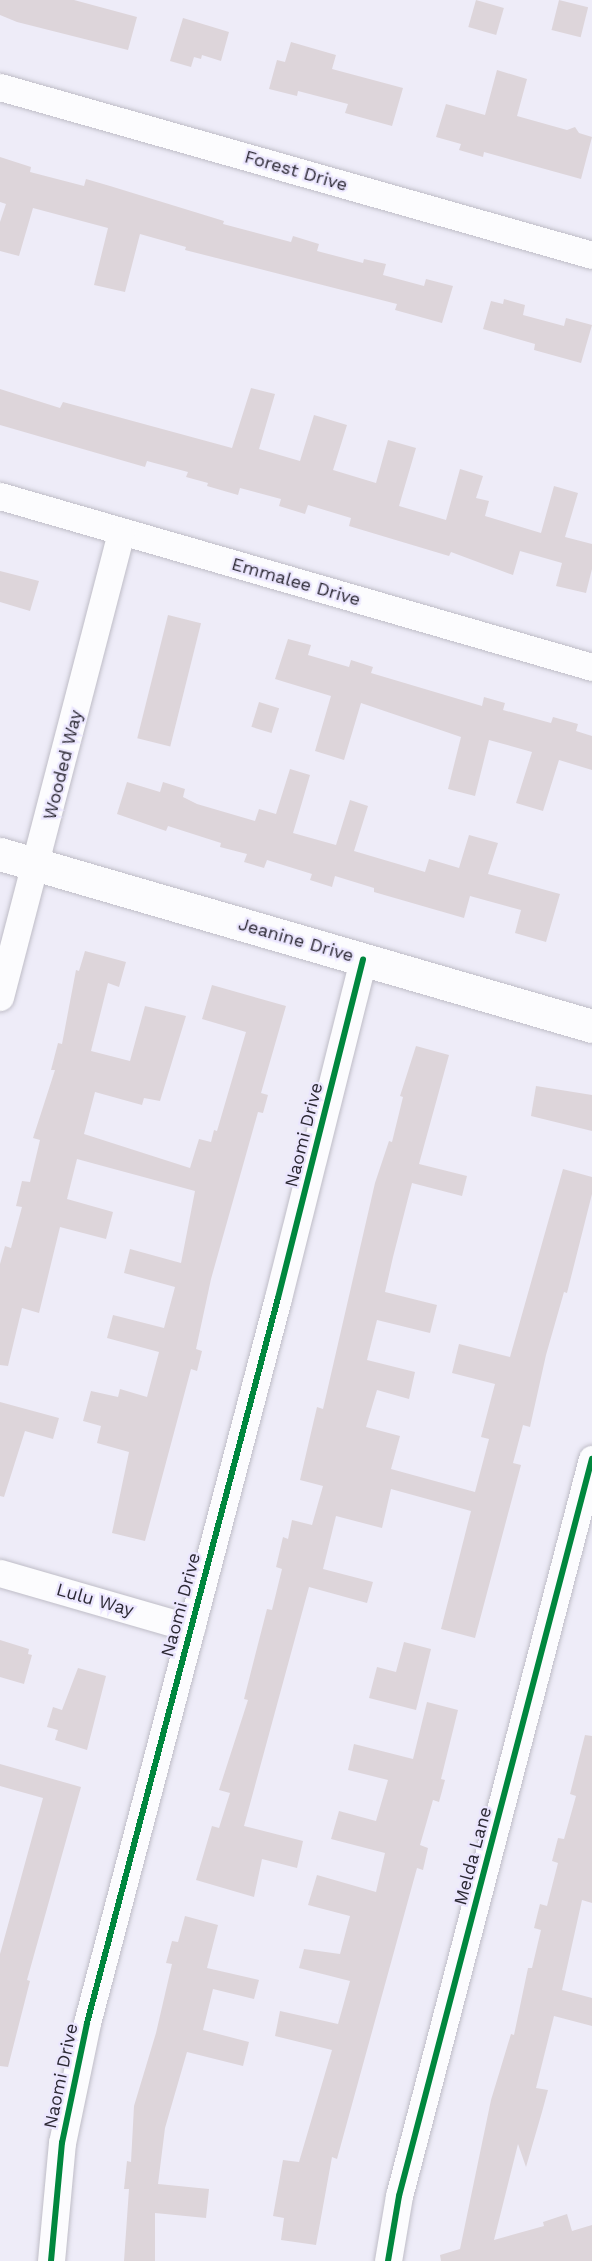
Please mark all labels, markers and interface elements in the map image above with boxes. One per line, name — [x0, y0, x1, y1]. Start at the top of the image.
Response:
street label: Forest Drive — [242, 146, 350, 196]
street label: Emmalee Drive — [229, 553, 363, 611]
street label: Wooded Way — [39, 708, 87, 822]
street label: Jeanine Drive — [236, 913, 356, 967]
street label: Naomi Drive — [281, 1081, 327, 1189]
street label: Naomi Drive — [157, 1551, 205, 1659]
street label: Lulu Way — [54, 1579, 136, 1621]
street label: Melda Lane — [449, 1804, 497, 1908]
street label: Naomi Drive — [39, 2021, 83, 2131]

